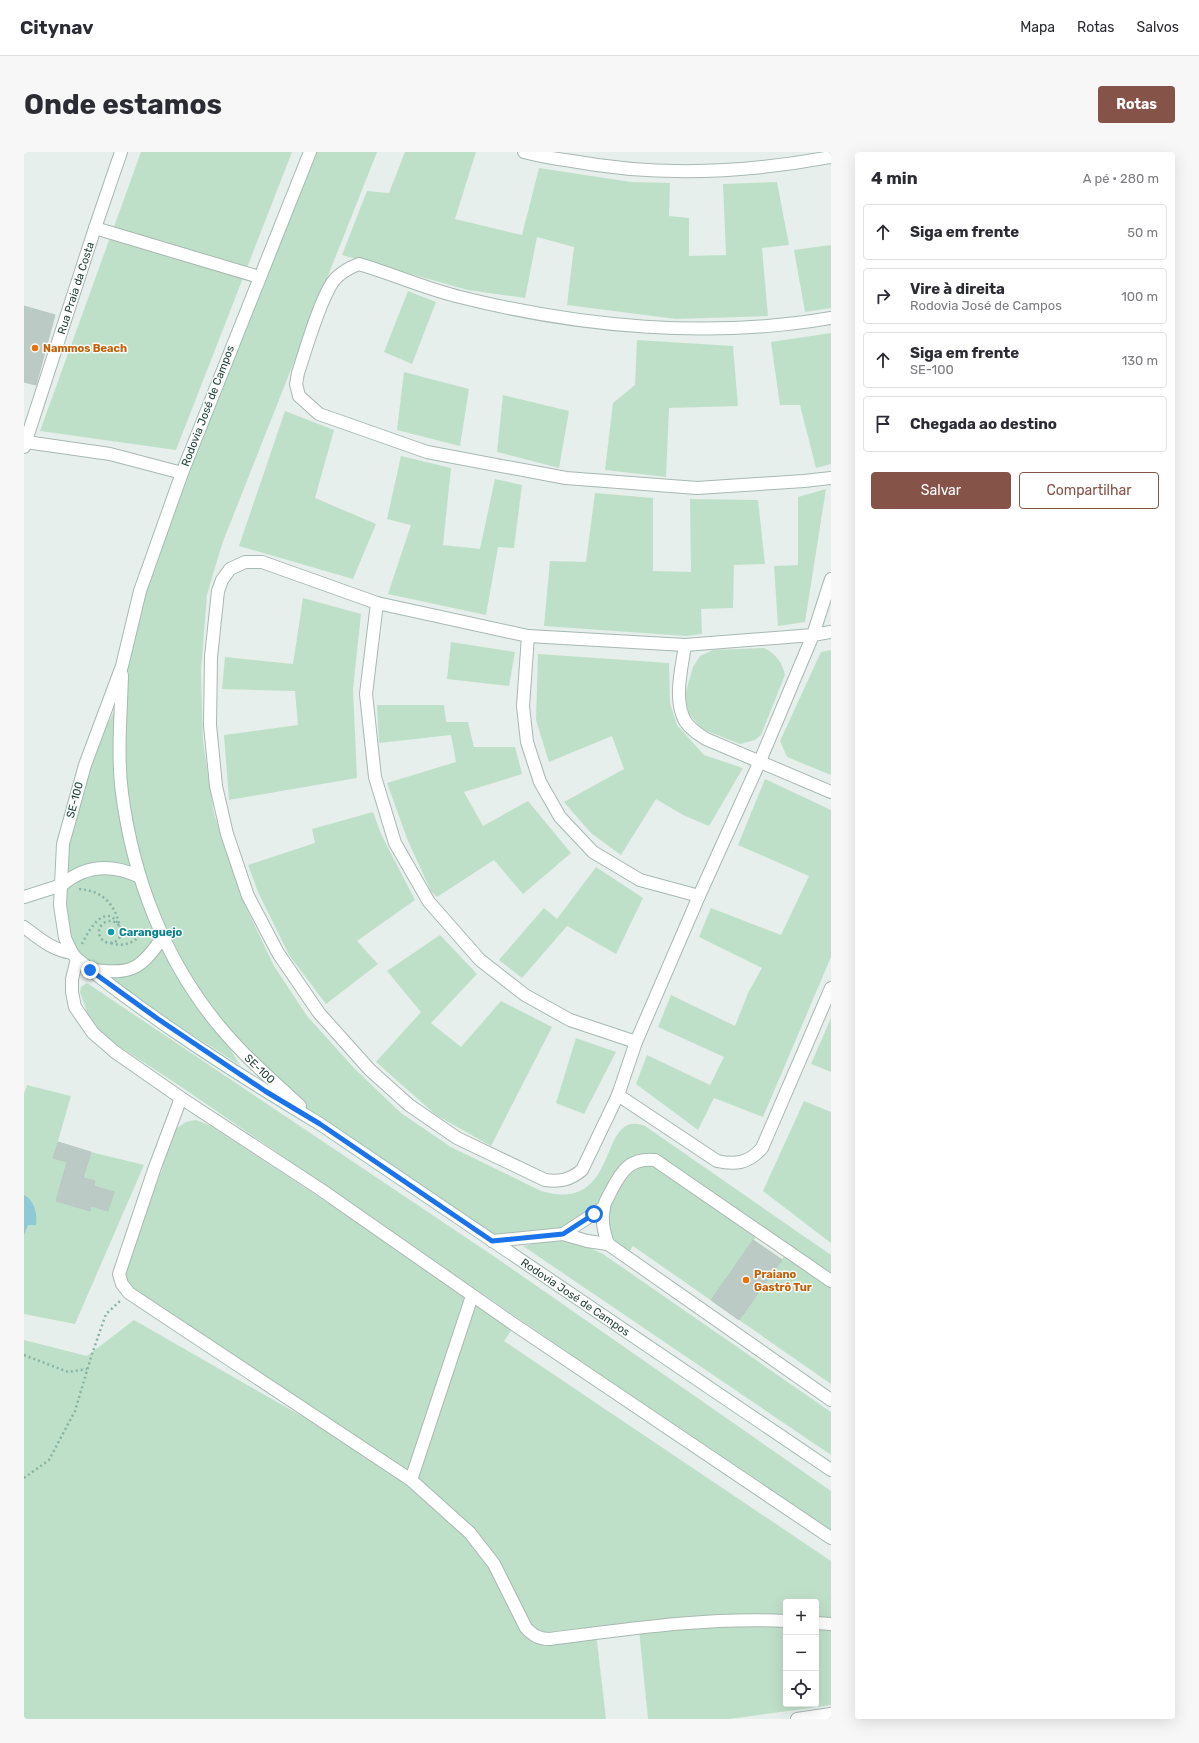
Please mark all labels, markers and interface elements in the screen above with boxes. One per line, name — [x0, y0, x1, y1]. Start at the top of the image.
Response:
text: Citynav — [20, 16, 93, 39]
text: Mapa — [1020, 19, 1055, 36]
text: Rotas — [1077, 19, 1114, 36]
text: Salvos — [1136, 19, 1179, 36]
button: Rotas — [1098, 86, 1175, 123]
text: Onde estamos — [24, 88, 222, 121]
text: 4 min — [871, 168, 918, 188]
text: A pé · 280 m — [1083, 171, 1159, 186]
icon: ahead — [872, 221, 894, 243]
text: Siga em frente — [910, 223, 1019, 241]
text: 50 m — [1127, 225, 1158, 240]
street label: Rua Praia da Costa — [54, 240, 97, 336]
text: Vire à direita — [910, 280, 1005, 298]
icon: right — [872, 285, 894, 307]
text: 100 m — [1121, 289, 1158, 304]
text: Rodovia José de Campos — [910, 298, 1062, 313]
place label: Nammos Beach — [43, 342, 127, 355]
marker: Nammos Beach — [30, 343, 40, 353]
street label: Rodovia José de Campos — [179, 343, 237, 468]
text: Siga em frente — [910, 344, 1019, 362]
icon: ahead — [872, 349, 894, 371]
text: 130 m — [1122, 353, 1158, 368]
text: SE-100 — [910, 362, 954, 377]
icon: arrive — [872, 413, 894, 435]
text: Chegada ao destino — [910, 415, 1057, 433]
button: Salvar — [871, 472, 1011, 509]
button: Compartilhar — [1019, 472, 1159, 509]
street label: SE-100 — [64, 780, 86, 820]
place label: Caranguejo — [119, 926, 183, 939]
marker: Caranguejo — [106, 927, 116, 937]
route end — [81, 961, 99, 979]
street label: SE-100 — [242, 1051, 278, 1086]
route start — [585, 1205, 603, 1223]
street label: Rodovia José de Campos — [519, 1256, 633, 1339]
place label: Praiano Gastrô Tur — [754, 1268, 812, 1294]
marker: Praiano Gastrô Tur — [741, 1275, 751, 1285]
map controls — [783, 1599, 819, 1707]
button: + — [783, 1599, 819, 1635]
button: − — [783, 1635, 819, 1671]
button: locate — [783, 1671, 819, 1707]

